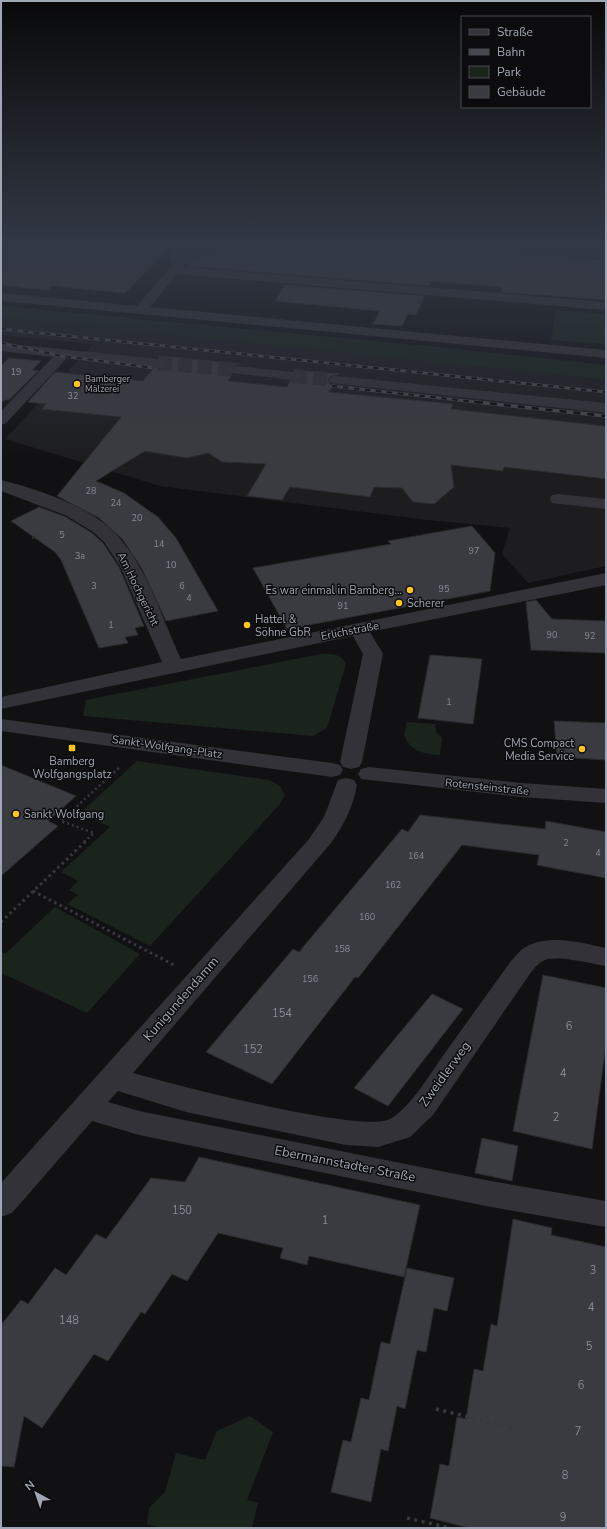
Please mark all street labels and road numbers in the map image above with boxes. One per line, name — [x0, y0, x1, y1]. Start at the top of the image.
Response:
street label: Am Hochgericht — [114, 550, 162, 628]
street label: Erlichstraße — [320, 618, 380, 644]
street label: Sankt-Wolfgang-Platz — [111, 732, 223, 762]
street label: Rotensteinstraße — [444, 775, 530, 799]
street label: Kunigundendamm — [139, 953, 223, 1045]
street label: Zweidlerweg — [415, 1038, 475, 1110]
street label: Ebermannstadter Straße — [273, 1142, 417, 1186]

